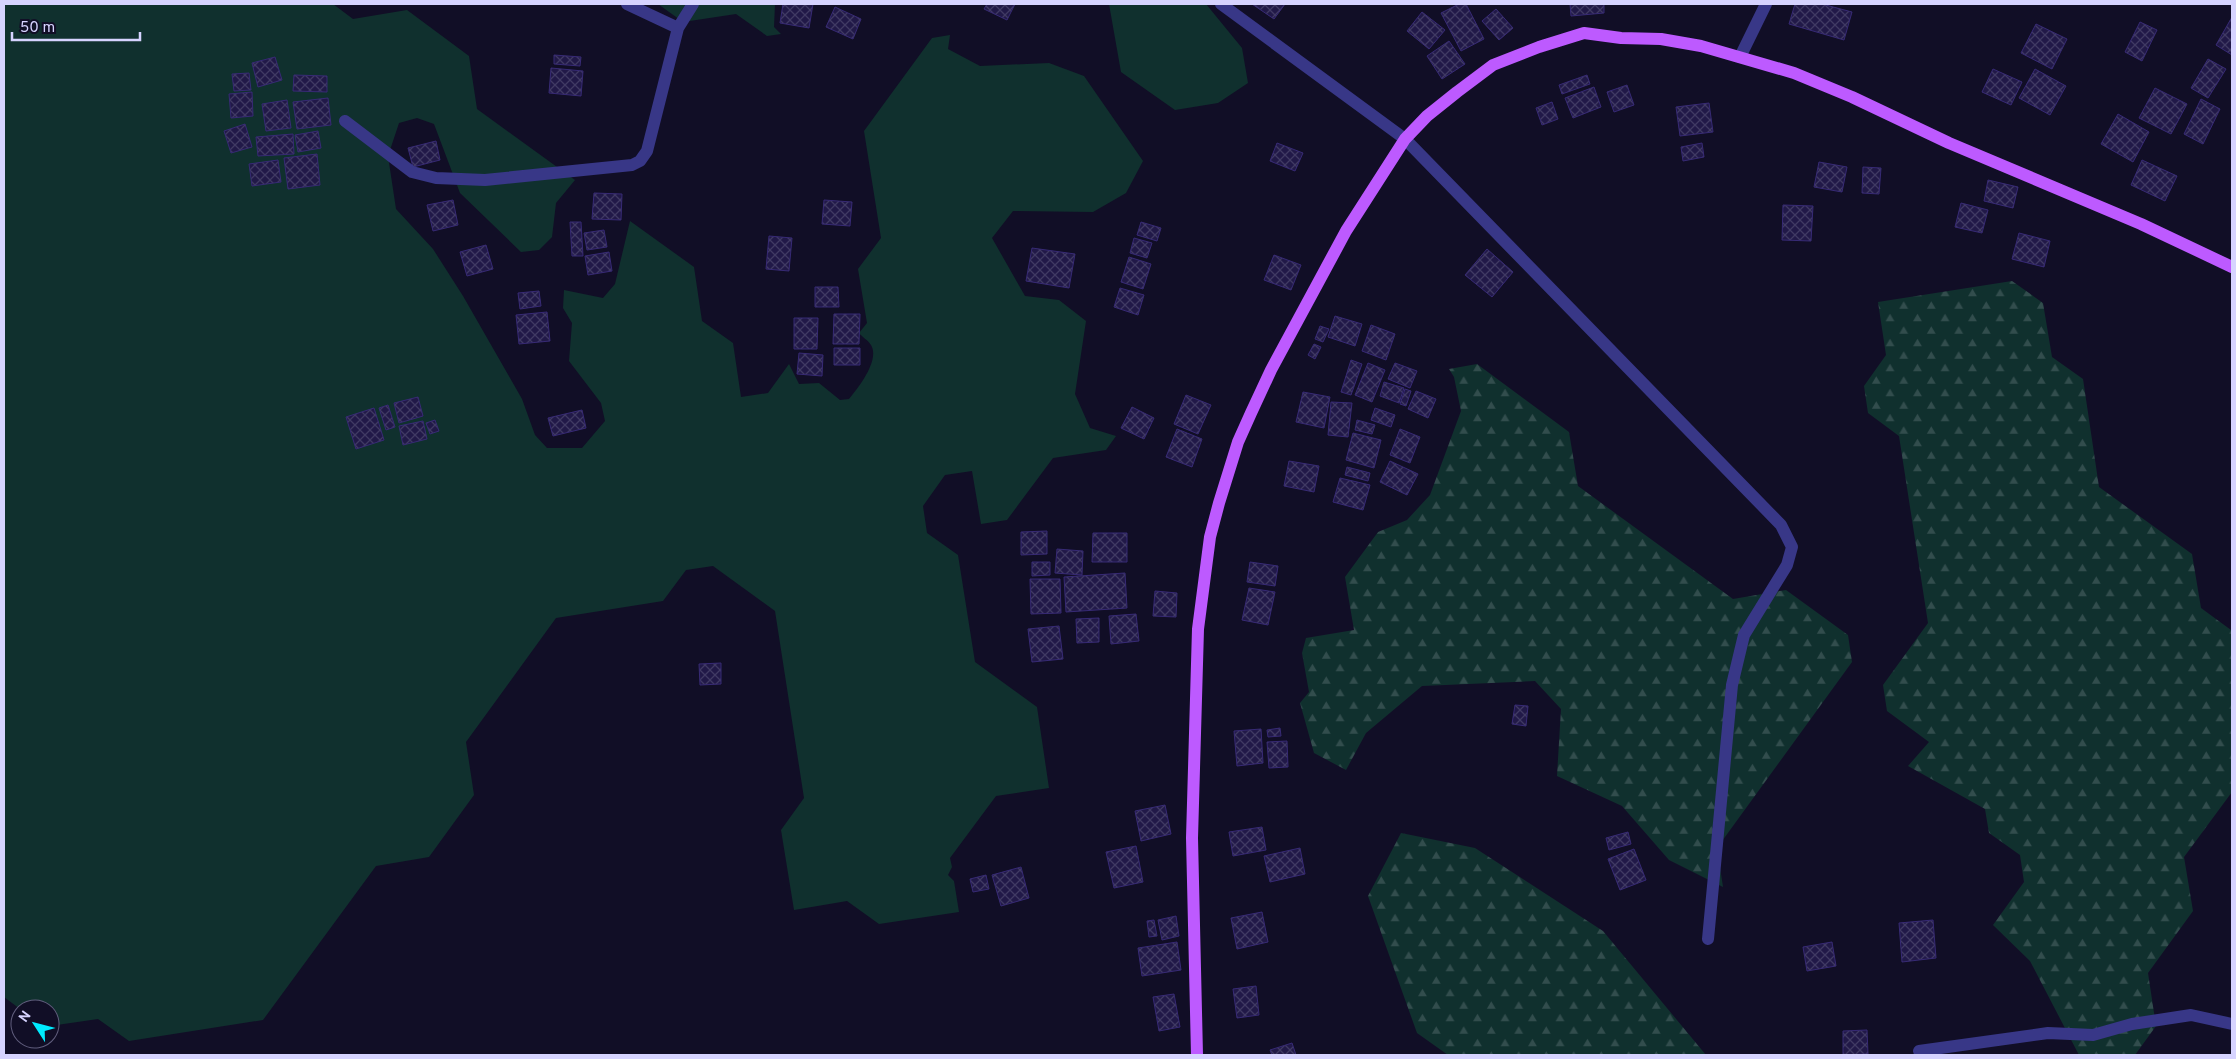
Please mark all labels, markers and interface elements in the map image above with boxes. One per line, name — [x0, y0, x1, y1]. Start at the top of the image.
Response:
scale bar — [12, 10, 140, 42]
text: 50 m — [20, 19, 55, 38]
north arrow — [10, 999, 60, 1049]
text: N — [16, 1008, 36, 1026]

